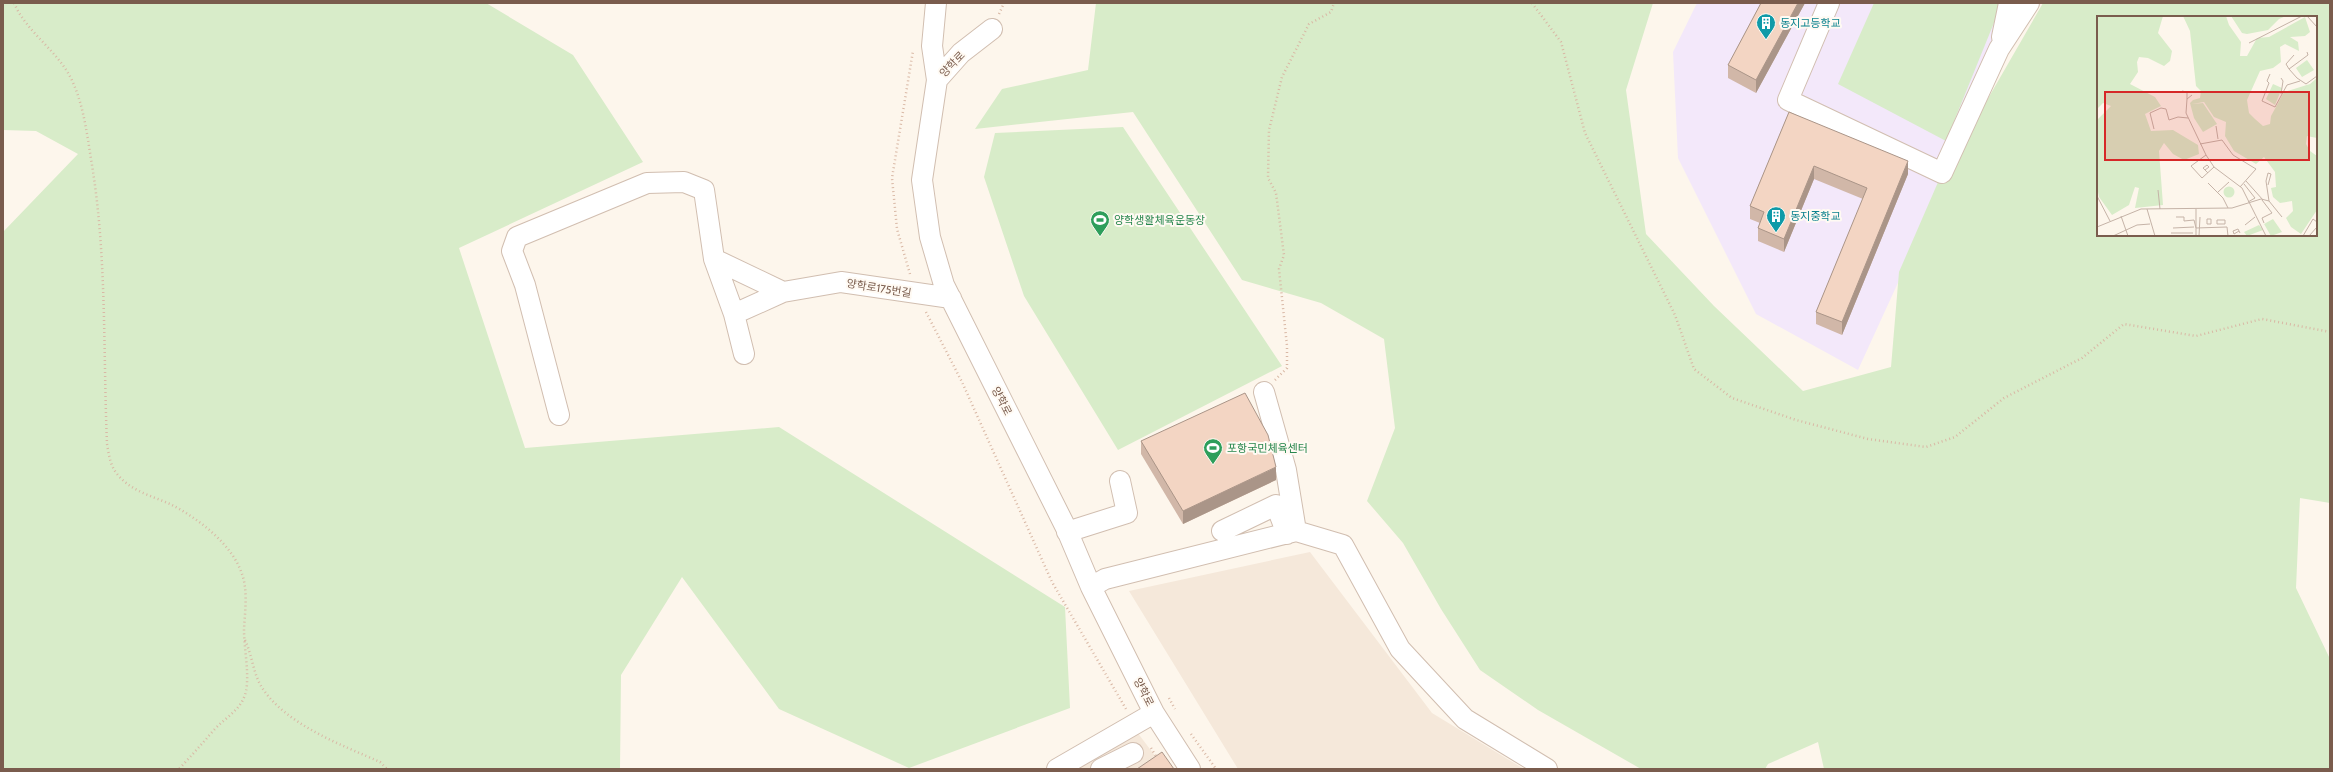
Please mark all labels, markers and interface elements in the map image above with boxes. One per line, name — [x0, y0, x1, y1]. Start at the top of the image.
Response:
building icon: 동지고등학교 — [1755, 12, 1777, 40]
place label: 동지고등학교 — [1780, 16, 1841, 30]
inset map — [2097, 16, 2317, 236]
street label: 양학로 — [936, 48, 968, 80]
building icon: 동지중학교 — [1765, 205, 1787, 233]
sports icon: 양학생활체육운동장 — [1089, 209, 1111, 237]
place label: 동지중학교 — [1790, 209, 1841, 223]
place label: 양학생활체육운동장 — [1114, 213, 1205, 227]
street label: 양학로175번길 — [845, 276, 913, 300]
street label: 양학로 — [989, 384, 1015, 418]
sports icon: 포항국민체육센터 — [1202, 437, 1224, 465]
place label: 포항국민체육센터 — [1227, 441, 1308, 455]
street label: 양학로 — [1131, 675, 1157, 709]

